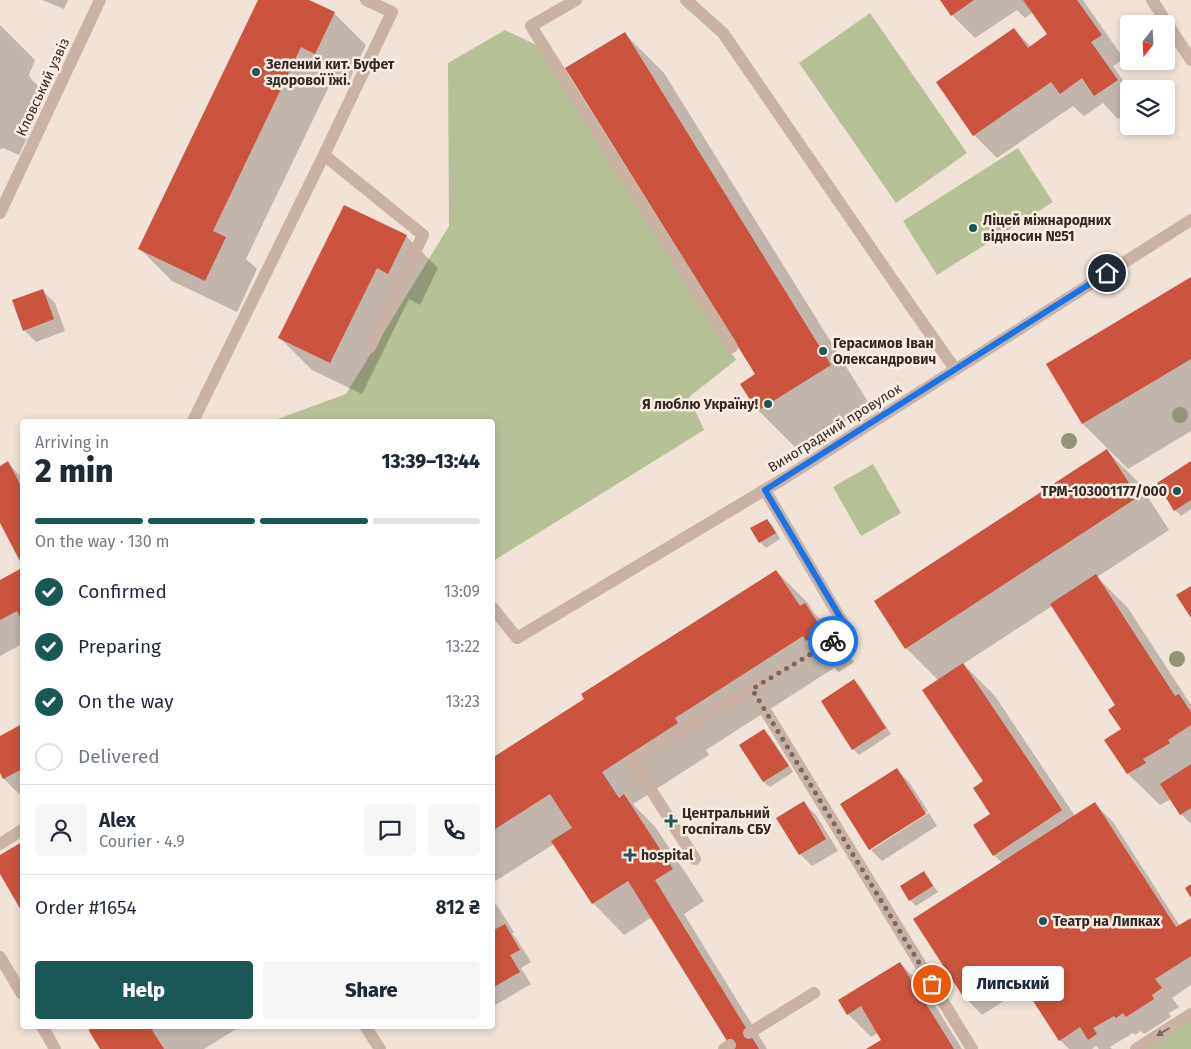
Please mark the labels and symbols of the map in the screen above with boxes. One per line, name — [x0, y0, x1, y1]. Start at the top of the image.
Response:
north arrow — [1120, 15, 1175, 70]
street label: Кловський узвіз — [13, 35, 73, 139]
place label: Зелений кит. Буфет здорової їжі. — [265, 56, 395, 89]
marker: Зелений кит. Буфет здорової їжі. — [250, 66, 262, 78]
place label: Ліцей міжнародних відносин №51 — [983, 212, 1112, 245]
marker: Ліцей міжнародних відносин №51 — [967, 222, 979, 234]
pin — [1086, 252, 1128, 294]
place label: Герасимов Іван Олександрович — [833, 335, 936, 368]
marker: Герасимов Іван Олександрович — [817, 345, 829, 357]
street label: Виноградний провулок — [765, 379, 906, 476]
place label: Я люблю Україну! — [642, 396, 758, 413]
marker: Я люблю Україну! — [762, 398, 774, 410]
place label: ТРМ-103001177/000 — [1041, 483, 1167, 500]
marker: ТРМ-103001177/000 — [1171, 485, 1183, 497]
courier — [808, 616, 858, 666]
place label: Центральний госпіталь СБУ — [682, 805, 772, 838]
marker: Центральний госпіталь СБУ — [664, 814, 678, 828]
place label: hospital — [641, 847, 694, 864]
marker: hospital — [623, 848, 637, 862]
place label: Театр на Липках — [1053, 913, 1161, 930]
marker: Театр на Липках — [1037, 915, 1049, 927]
pin — [911, 963, 953, 1005]
callout: Липський — [962, 966, 1064, 1002]
one-way arrow — [1157, 1027, 1170, 1036]

